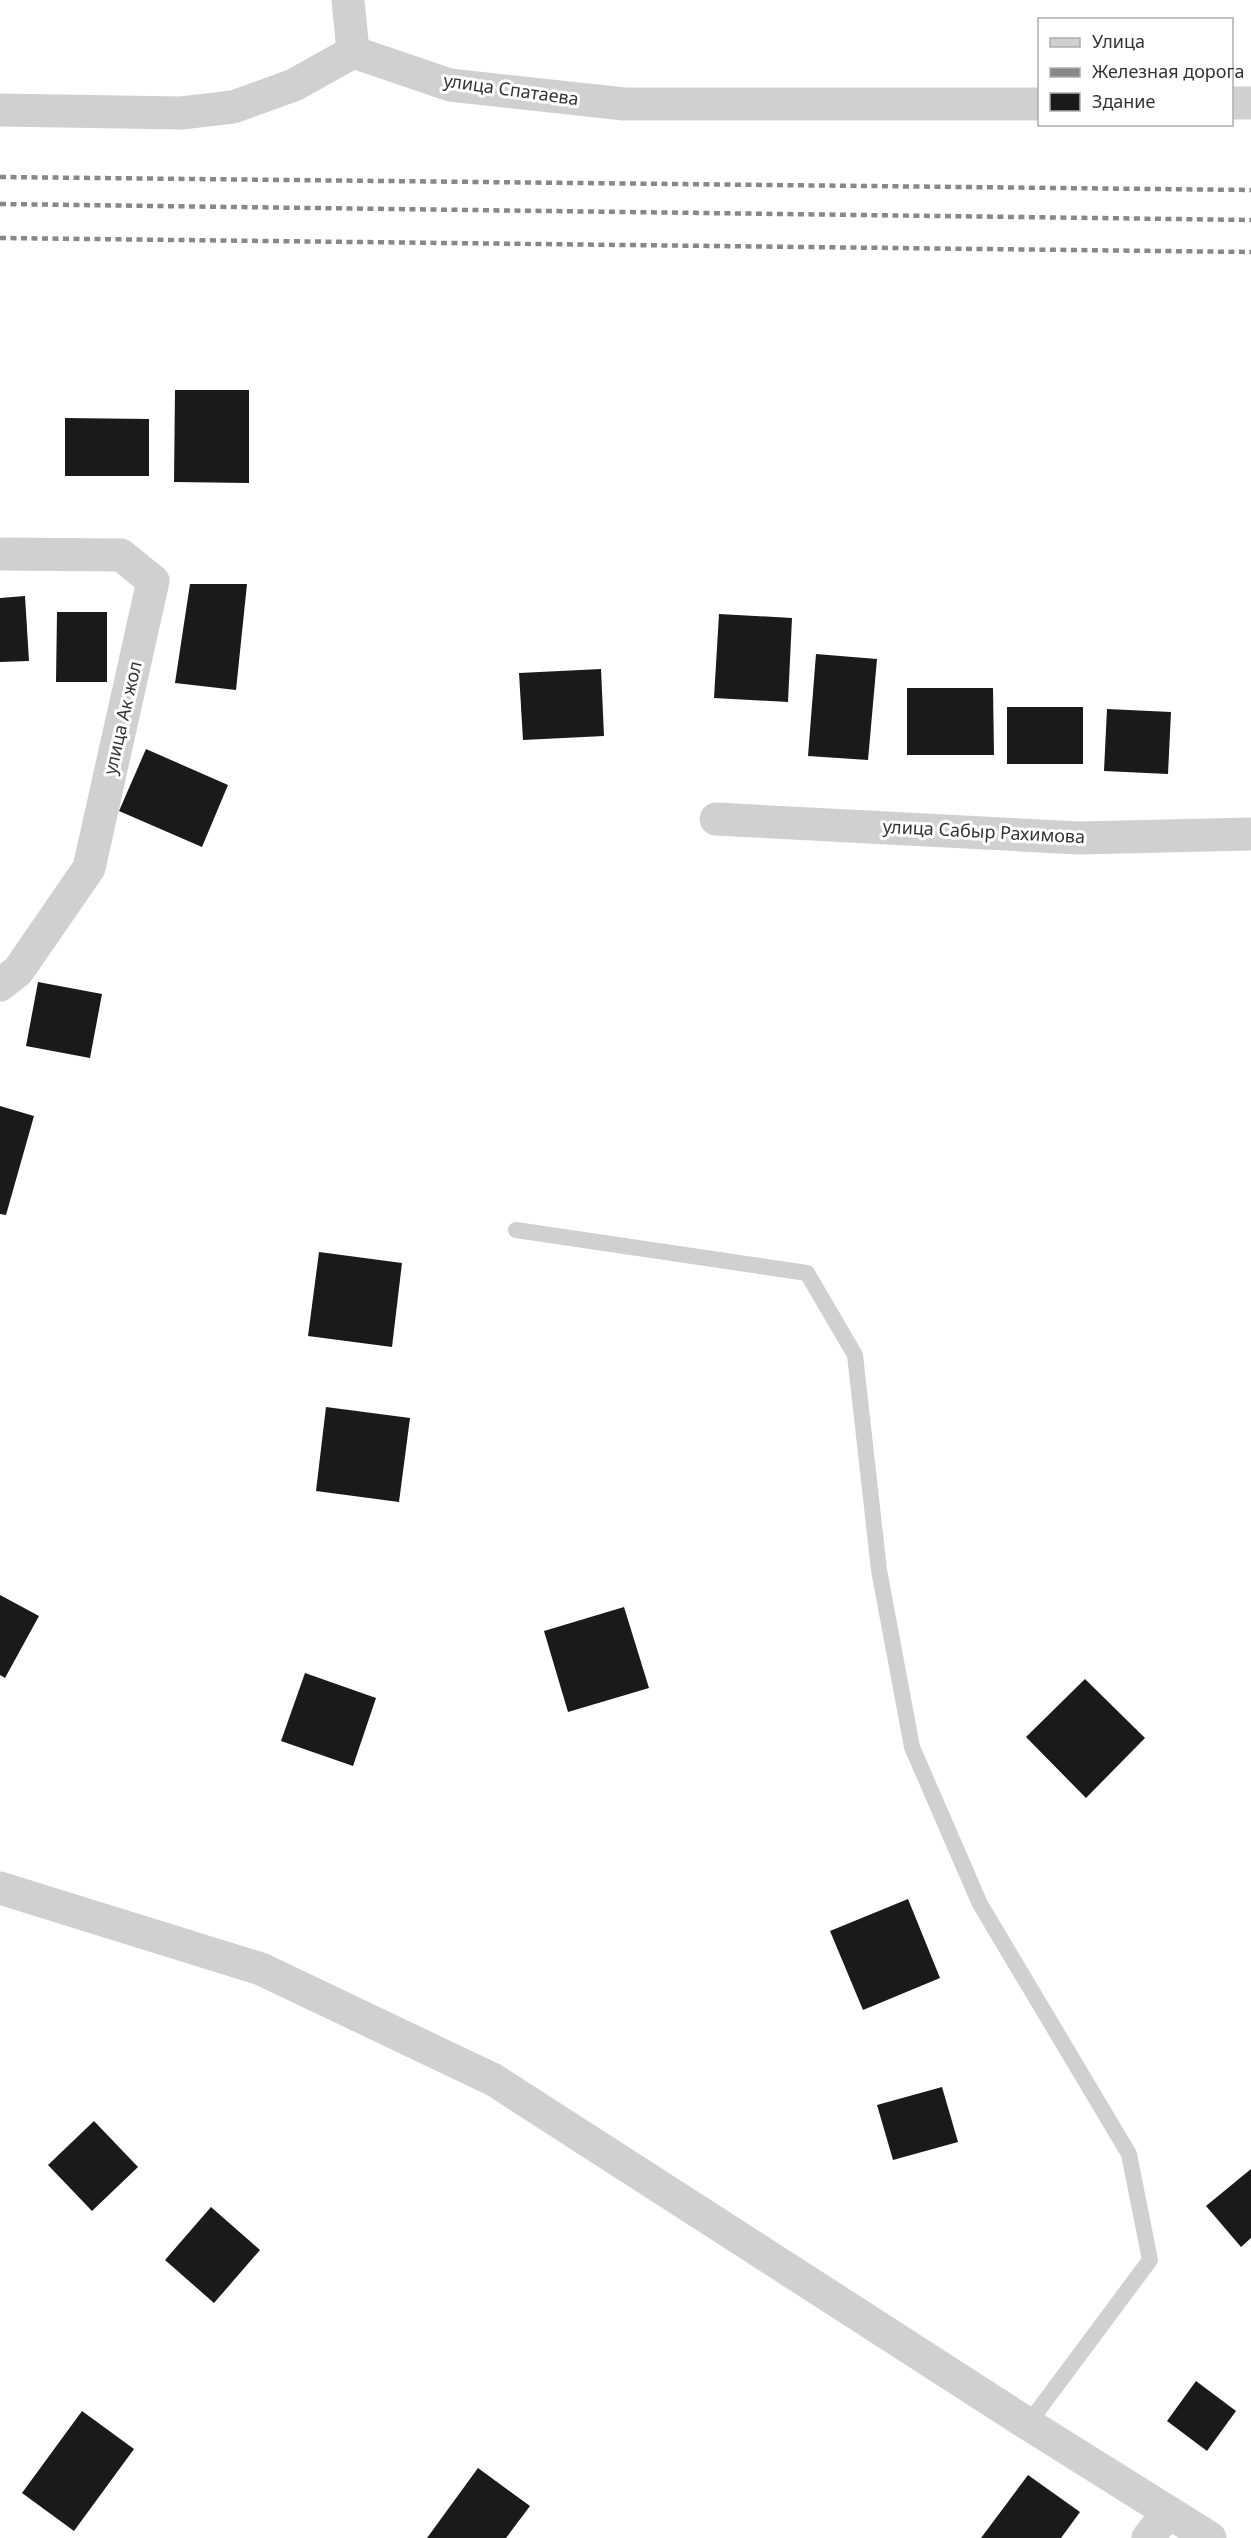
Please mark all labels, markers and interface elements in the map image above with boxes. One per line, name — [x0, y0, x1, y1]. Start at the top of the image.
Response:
legend — [1038, 18, 1233, 126]
text: Улица — [1092, 29, 1145, 53]
text: Железная дорога — [1092, 59, 1244, 83]
street label: улица Спатаева — [442, 68, 580, 110]
text: Здание — [1092, 89, 1156, 113]
street label: улица Ак жол — [97, 659, 147, 777]
street label: улица Сабыр Рахимова — [882, 814, 1086, 848]

